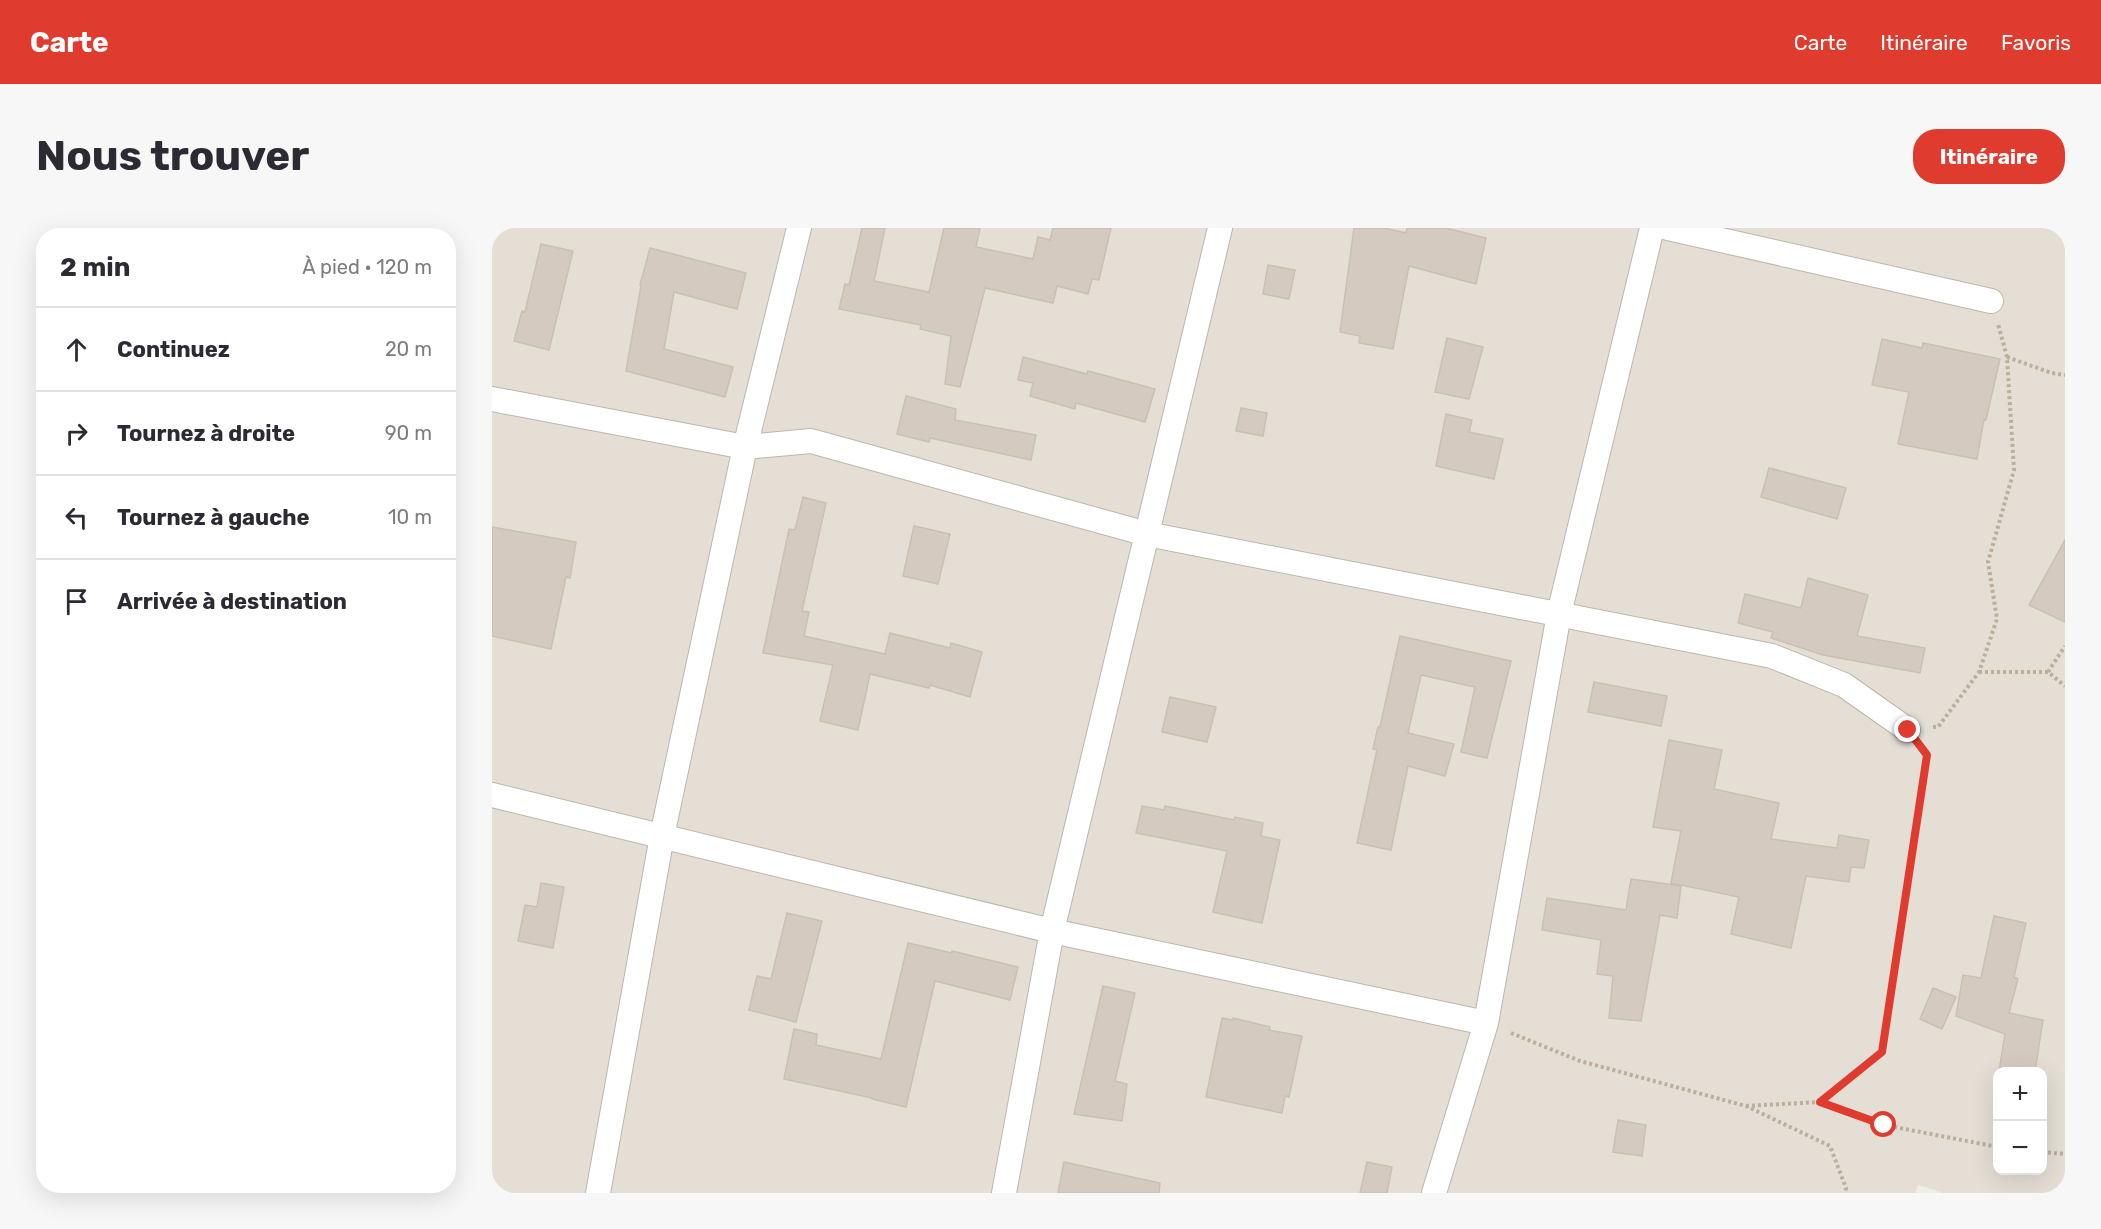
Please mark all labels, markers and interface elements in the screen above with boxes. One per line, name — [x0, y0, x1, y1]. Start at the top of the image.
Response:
text: Carte — [30, 26, 109, 59]
text: Carte — [1794, 30, 1847, 55]
text: Itinéraire — [1880, 30, 1968, 55]
text: Favoris — [2001, 30, 2071, 55]
button: Itinéraire — [1913, 129, 2065, 184]
text: Nous trouver — [36, 131, 309, 181]
text: 2 min — [60, 252, 130, 283]
text: À pied · 120 m — [302, 255, 432, 279]
icon: ahead — [60, 333, 93, 366]
text: Continuez — [117, 336, 230, 363]
text: 20 m — [385, 337, 432, 361]
icon: right — [60, 417, 93, 450]
text: Tournez à droite — [117, 420, 295, 447]
text: 90 m — [385, 421, 432, 445]
icon: left — [60, 501, 93, 534]
text: Tournez à gauche — [117, 504, 310, 531]
text: 10 m — [388, 505, 432, 529]
icon: arrive — [60, 585, 93, 618]
text: Arrivée à destination — [117, 588, 347, 615]
route end — [1894, 716, 1920, 742]
map controls — [1993, 1067, 2047, 1175]
button: + — [1993, 1067, 2047, 1121]
route start — [1870, 1111, 1896, 1137]
button: − — [1993, 1121, 2047, 1175]

